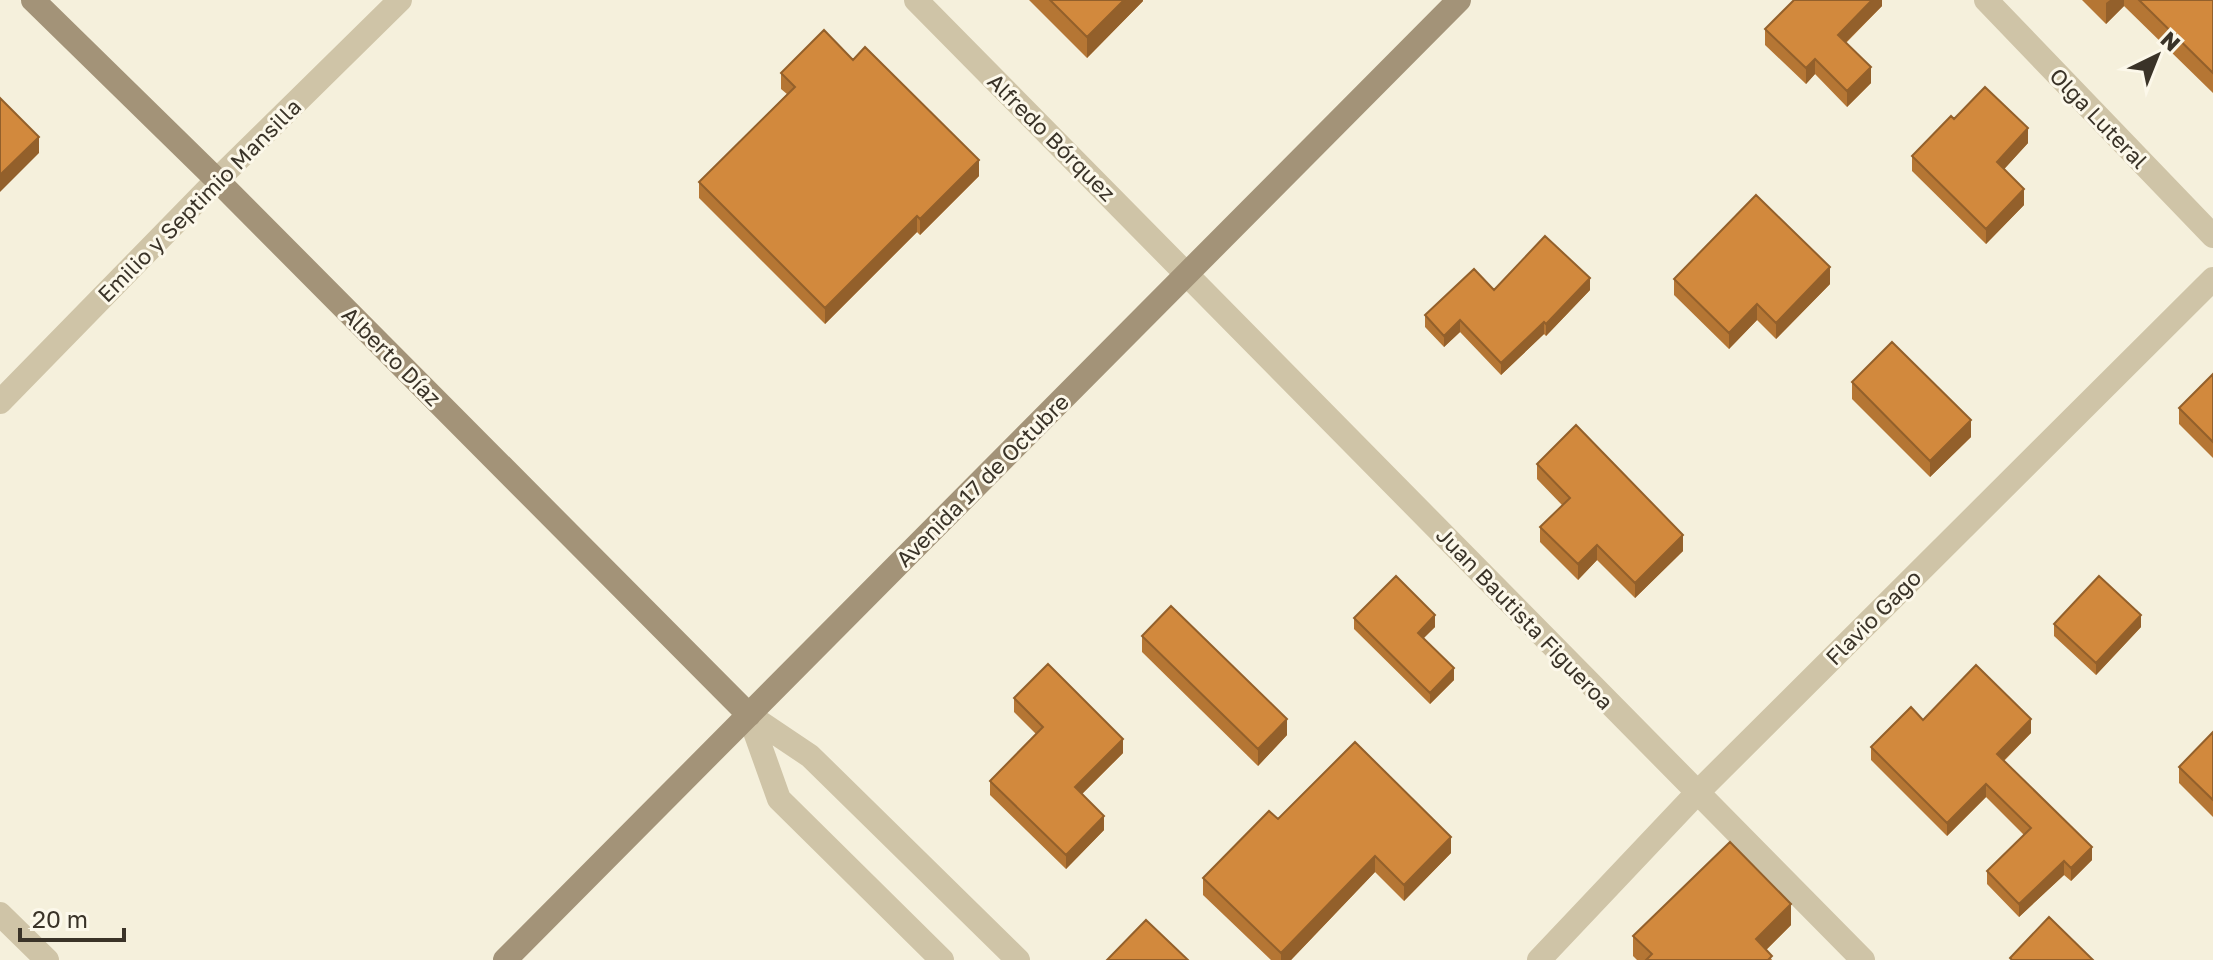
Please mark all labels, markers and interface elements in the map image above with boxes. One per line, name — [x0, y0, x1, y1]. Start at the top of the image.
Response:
north arrow — [2117, 16, 2197, 96]
text: N — [2156, 25, 2186, 57]
street label: Olga Luteral — [2044, 62, 2154, 174]
street label: Alfredo Bórquez — [983, 68, 1121, 206]
street label: Emilio y Septimio Mansilla — [92, 93, 306, 307]
street label: Alberto Díaz — [337, 301, 447, 411]
street label: Avenida 17 de Octubre — [890, 388, 1074, 572]
street label: Juan Bautista Figueroa — [1431, 521, 1619, 715]
street label: Flavio Gago — [1820, 564, 1926, 670]
scale bar — [20, 892, 124, 942]
text: 20 m — [32, 904, 88, 933]

